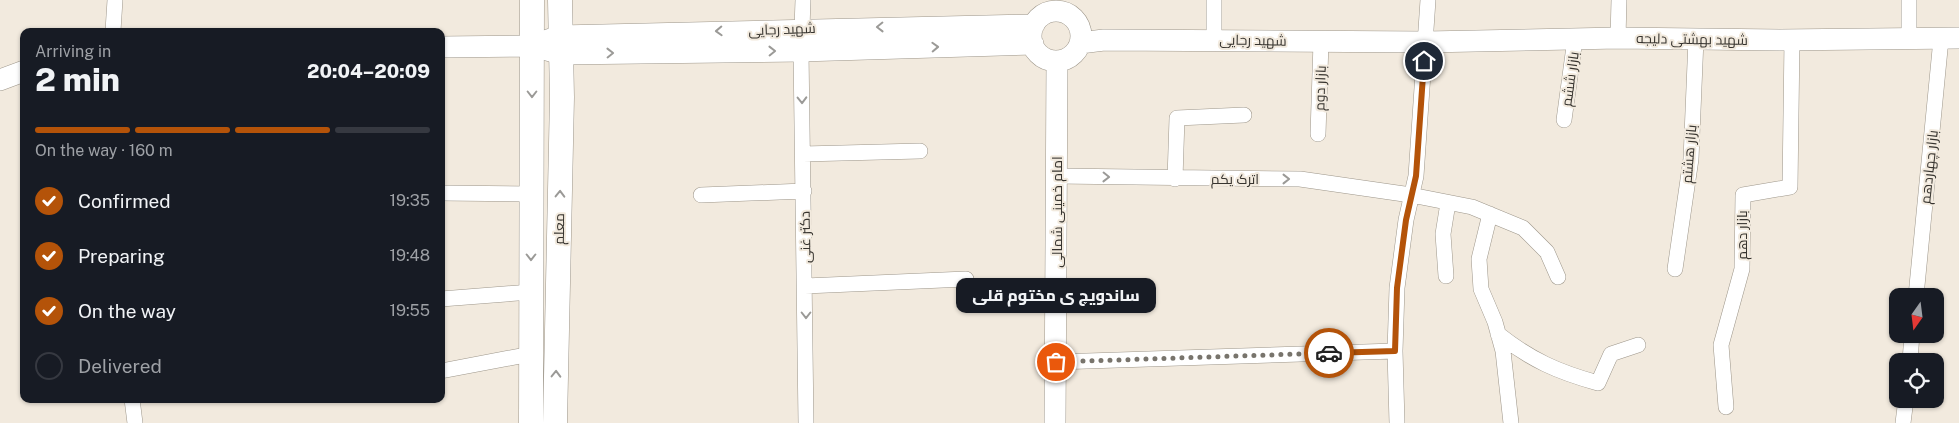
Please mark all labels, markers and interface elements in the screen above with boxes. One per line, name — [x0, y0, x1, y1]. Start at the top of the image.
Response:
street label: شهید رجایی — [748, 20, 816, 38]
one-way arrow — [876, 22, 884, 32]
one-way arrow — [714, 26, 722, 36]
street label: شهید بهشتی دلیجه — [1636, 30, 1748, 48]
street label: شهید رجایی — [1219, 31, 1287, 49]
pin — [1403, 40, 1445, 82]
text: Arriving in — [35, 42, 111, 61]
one-way arrow — [932, 42, 939, 52]
one-way arrow — [769, 46, 777, 56]
icon: home — [1410, 47, 1438, 75]
one-way arrow — [606, 48, 614, 58]
street label: بازار ششم — [1558, 51, 1584, 108]
text: 20:04–20:09 — [307, 60, 430, 82]
text: 2 min — [35, 61, 120, 98]
street label: بازار دوم — [1311, 65, 1331, 111]
one-way arrow — [527, 91, 537, 99]
one-way arrow — [797, 96, 808, 104]
street label: بازار هشتم — [1678, 124, 1702, 184]
street label: بازار چهاردهم — [1917, 129, 1943, 205]
text: On the way · 160 m — [35, 141, 173, 160]
street label: امام خمینی شمالی — [1049, 156, 1067, 268]
street label: اترک یکم — [1211, 171, 1259, 189]
one-way arrow — [1102, 172, 1110, 182]
one-way arrow — [1282, 174, 1290, 184]
icon: check — [35, 187, 63, 215]
text: Confirmed — [78, 190, 171, 212]
one-way arrow — [555, 190, 565, 198]
text: 19:35 — [390, 191, 430, 210]
street label: بازار دهم — [1734, 210, 1752, 260]
street label: دکتر غنی — [797, 211, 813, 263]
street label: معلم — [551, 213, 569, 245]
icon: check — [35, 242, 63, 270]
text: Preparing — [78, 245, 165, 267]
text: 19:48 — [390, 246, 430, 265]
one-way arrow — [526, 254, 536, 261]
callout: ساندویچ ی مختوم قلی — [956, 277, 1156, 312]
text: ساندویچ ی مختوم قلی — [972, 286, 1140, 305]
north arrow — [1889, 288, 1944, 342]
map controls — [1889, 288, 1944, 408]
icon: check — [35, 297, 63, 325]
text: On the way — [78, 300, 176, 322]
text: 19:55 — [389, 301, 430, 320]
one-way arrow — [801, 311, 811, 319]
courier — [1304, 328, 1354, 378]
icon: car — [1315, 339, 1343, 367]
pin — [1035, 341, 1077, 383]
icon: bag — [1042, 348, 1070, 376]
button: locate — [1889, 353, 1944, 408]
text: Delivered — [78, 355, 162, 377]
one-way arrow — [551, 370, 562, 378]

